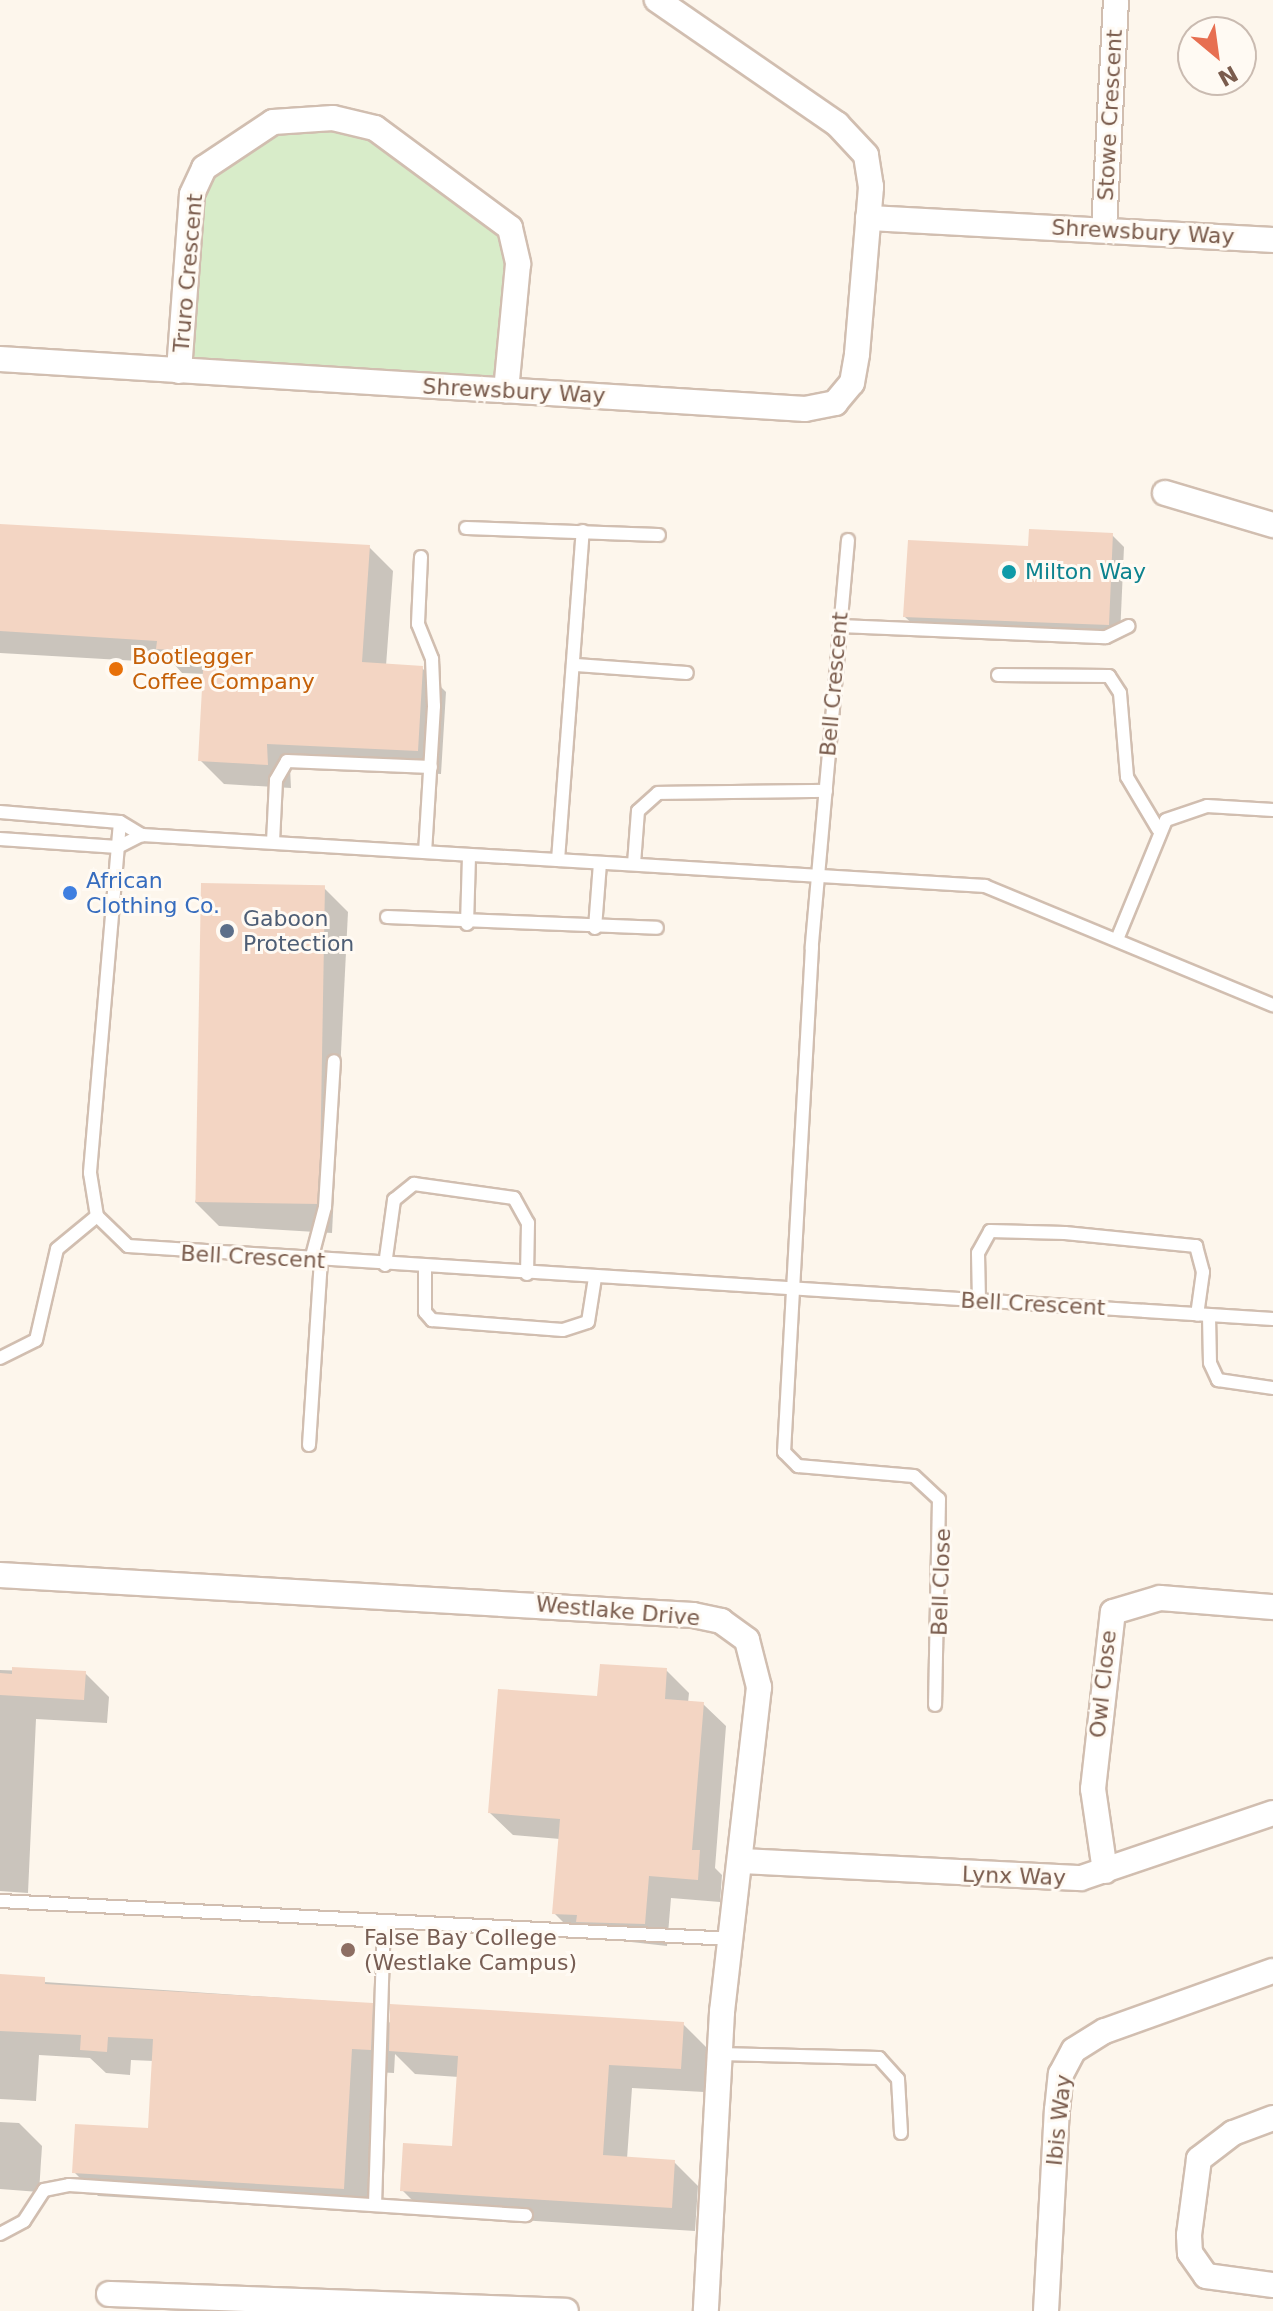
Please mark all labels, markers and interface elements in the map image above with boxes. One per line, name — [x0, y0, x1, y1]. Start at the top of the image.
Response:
north arrow — [1177, 16, 1257, 96]
street label: Stowe Crescent — [1092, 29, 1128, 201]
text: N — [1214, 60, 1242, 91]
street label: Truro Crescent — [168, 192, 208, 354]
street label: Shrewsbury Way — [1051, 214, 1235, 250]
street label: Shrewsbury Way — [422, 373, 606, 409]
place label: Milton Way — [1025, 559, 1146, 585]
marker: Milton Way — [1000, 563, 1018, 581]
street label: Bell Crescent — [815, 611, 853, 757]
place label: Bootlegger Coffee Company — [132, 643, 315, 694]
marker: Bootlegger Coffee Company — [107, 660, 125, 678]
place label: African Clothing Co. — [86, 867, 220, 918]
marker: African Clothing Co. — [61, 884, 79, 902]
place label: Gaboon Protection — [243, 905, 354, 956]
marker: Gaboon Protection — [218, 922, 236, 940]
street label: Bell Crescent — [180, 1240, 326, 1274]
street label: Bell Crescent — [960, 1287, 1106, 1321]
street label: Bell Close — [926, 1528, 956, 1636]
street label: Westlake Drive — [535, 1591, 701, 1631]
street label: Owl Close — [1084, 1629, 1122, 1739]
street label: Lynx Way — [962, 1861, 1066, 1891]
place label: False Bay College (Westlake Campus) — [364, 1924, 577, 1976]
marker: False Bay College (Westlake Campus) — [339, 1941, 357, 1959]
street label: Ibis Way — [1041, 2073, 1077, 2167]

